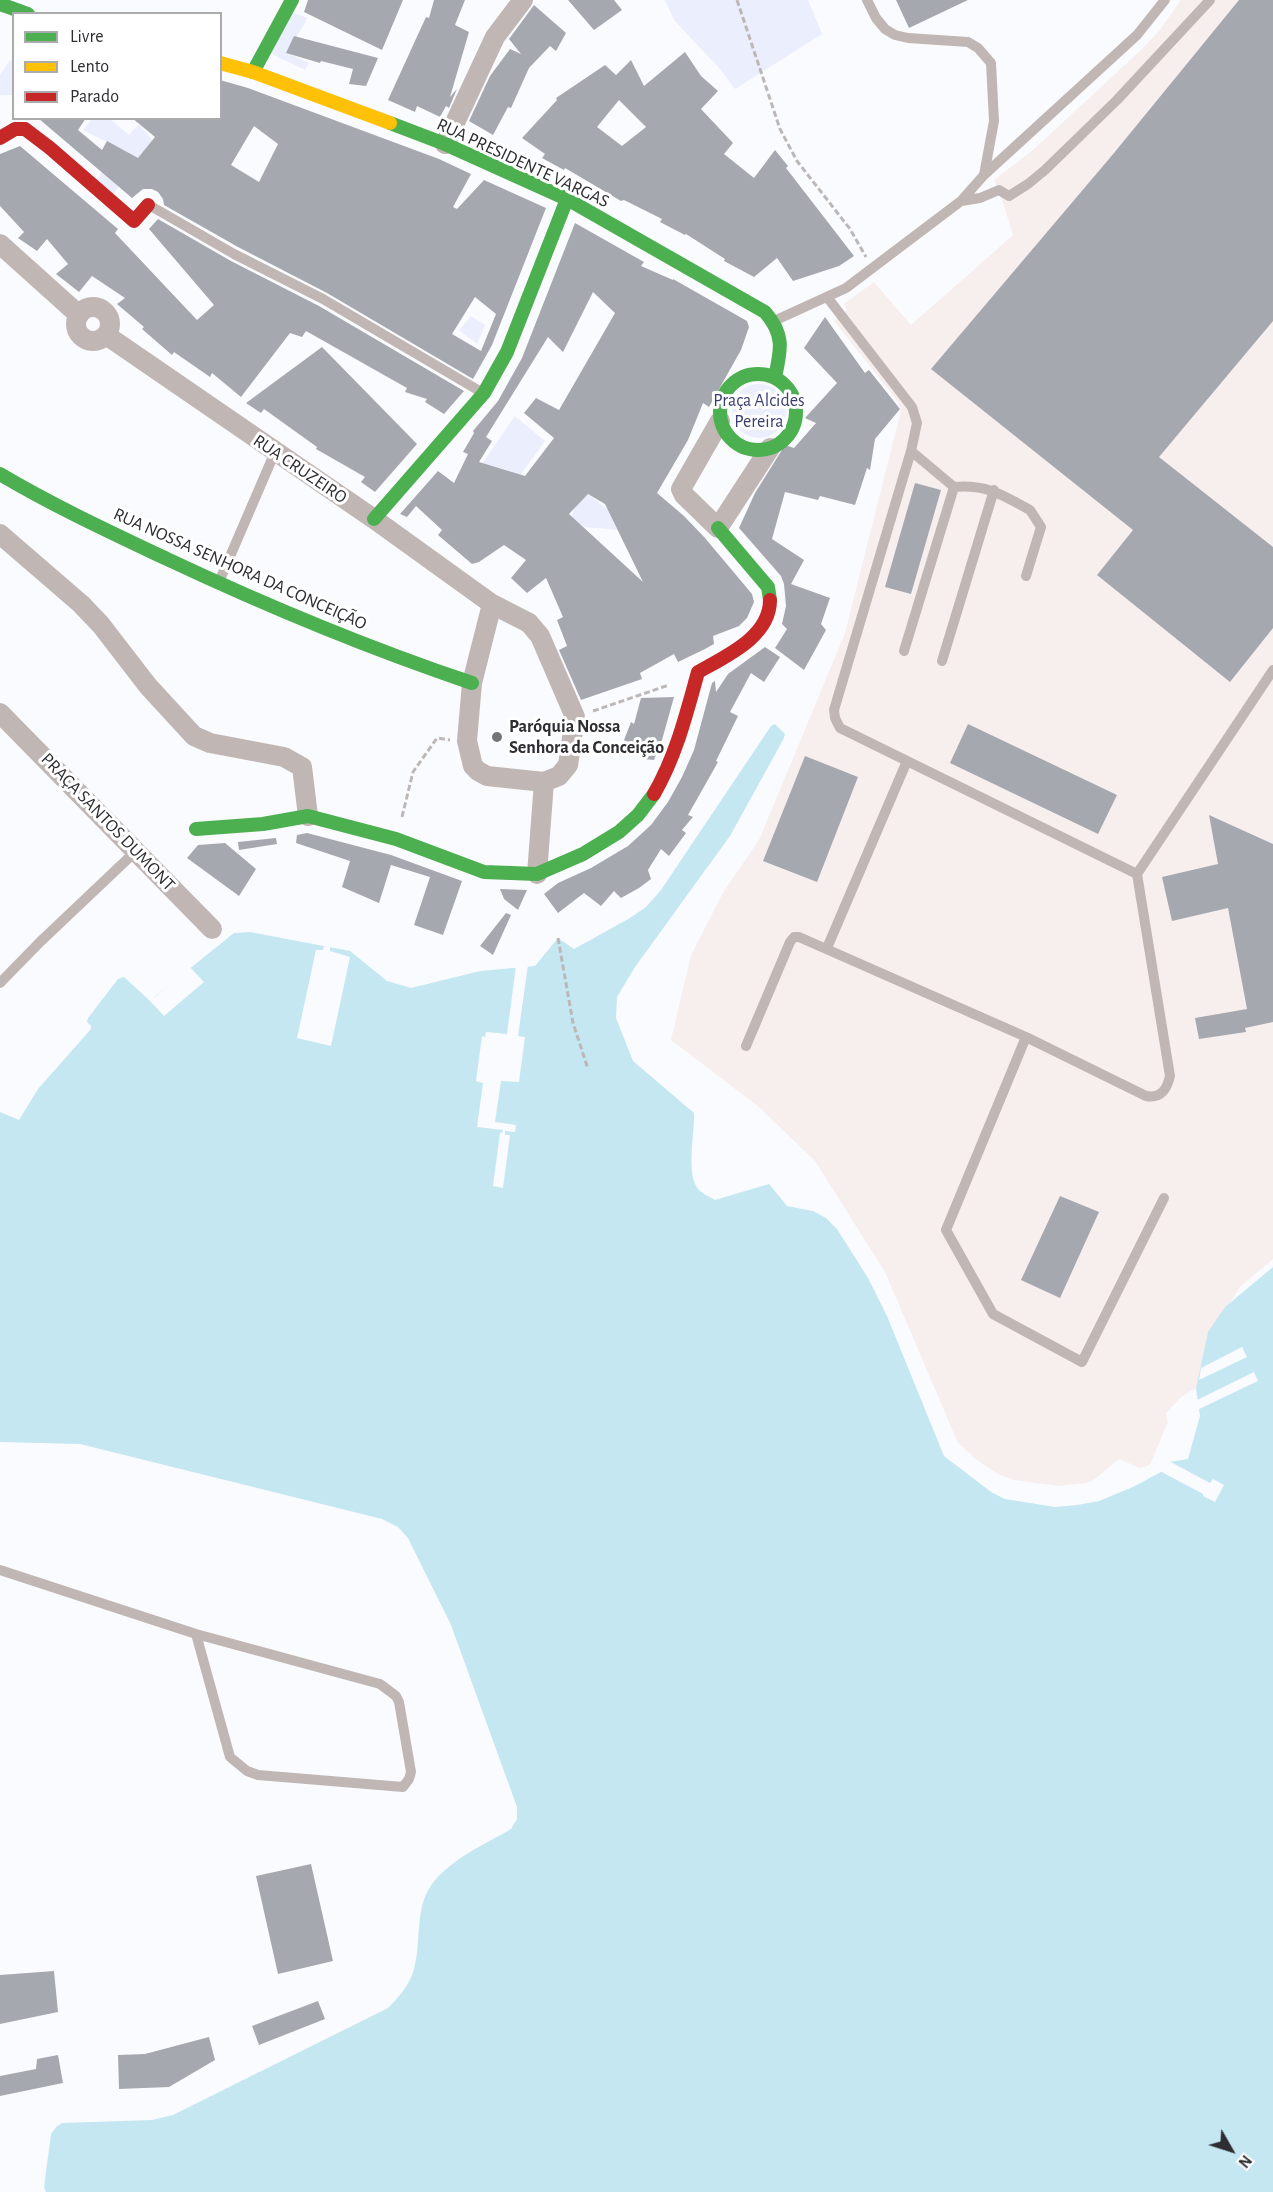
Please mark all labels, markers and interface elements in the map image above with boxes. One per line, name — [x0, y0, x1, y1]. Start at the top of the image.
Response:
legend — [12, 12, 222, 120]
text: Livre — [70, 28, 104, 46]
text: Lento — [70, 58, 109, 76]
text: Parado — [70, 88, 119, 106]
street label: RUA PRESIDENTE VARGAS — [433, 114, 613, 212]
park label: Praça Alcides Pereira — [713, 390, 805, 432]
street label: RUA CRUZEIRO — [249, 430, 351, 508]
street label: RUA NOSSA SENHORA DA CONCEIÇÃO — [110, 503, 370, 635]
place label: Paróquia Nossa Senhora da Conceição — [509, 716, 664, 758]
marker: Paróquia Nossa Senhora da Conceição — [490, 730, 504, 744]
street label: PRAÇA SANTOS DUMONT — [36, 748, 180, 896]
north arrow — [1201, 2120, 1261, 2180]
text: N — [1235, 2152, 1255, 2171]

